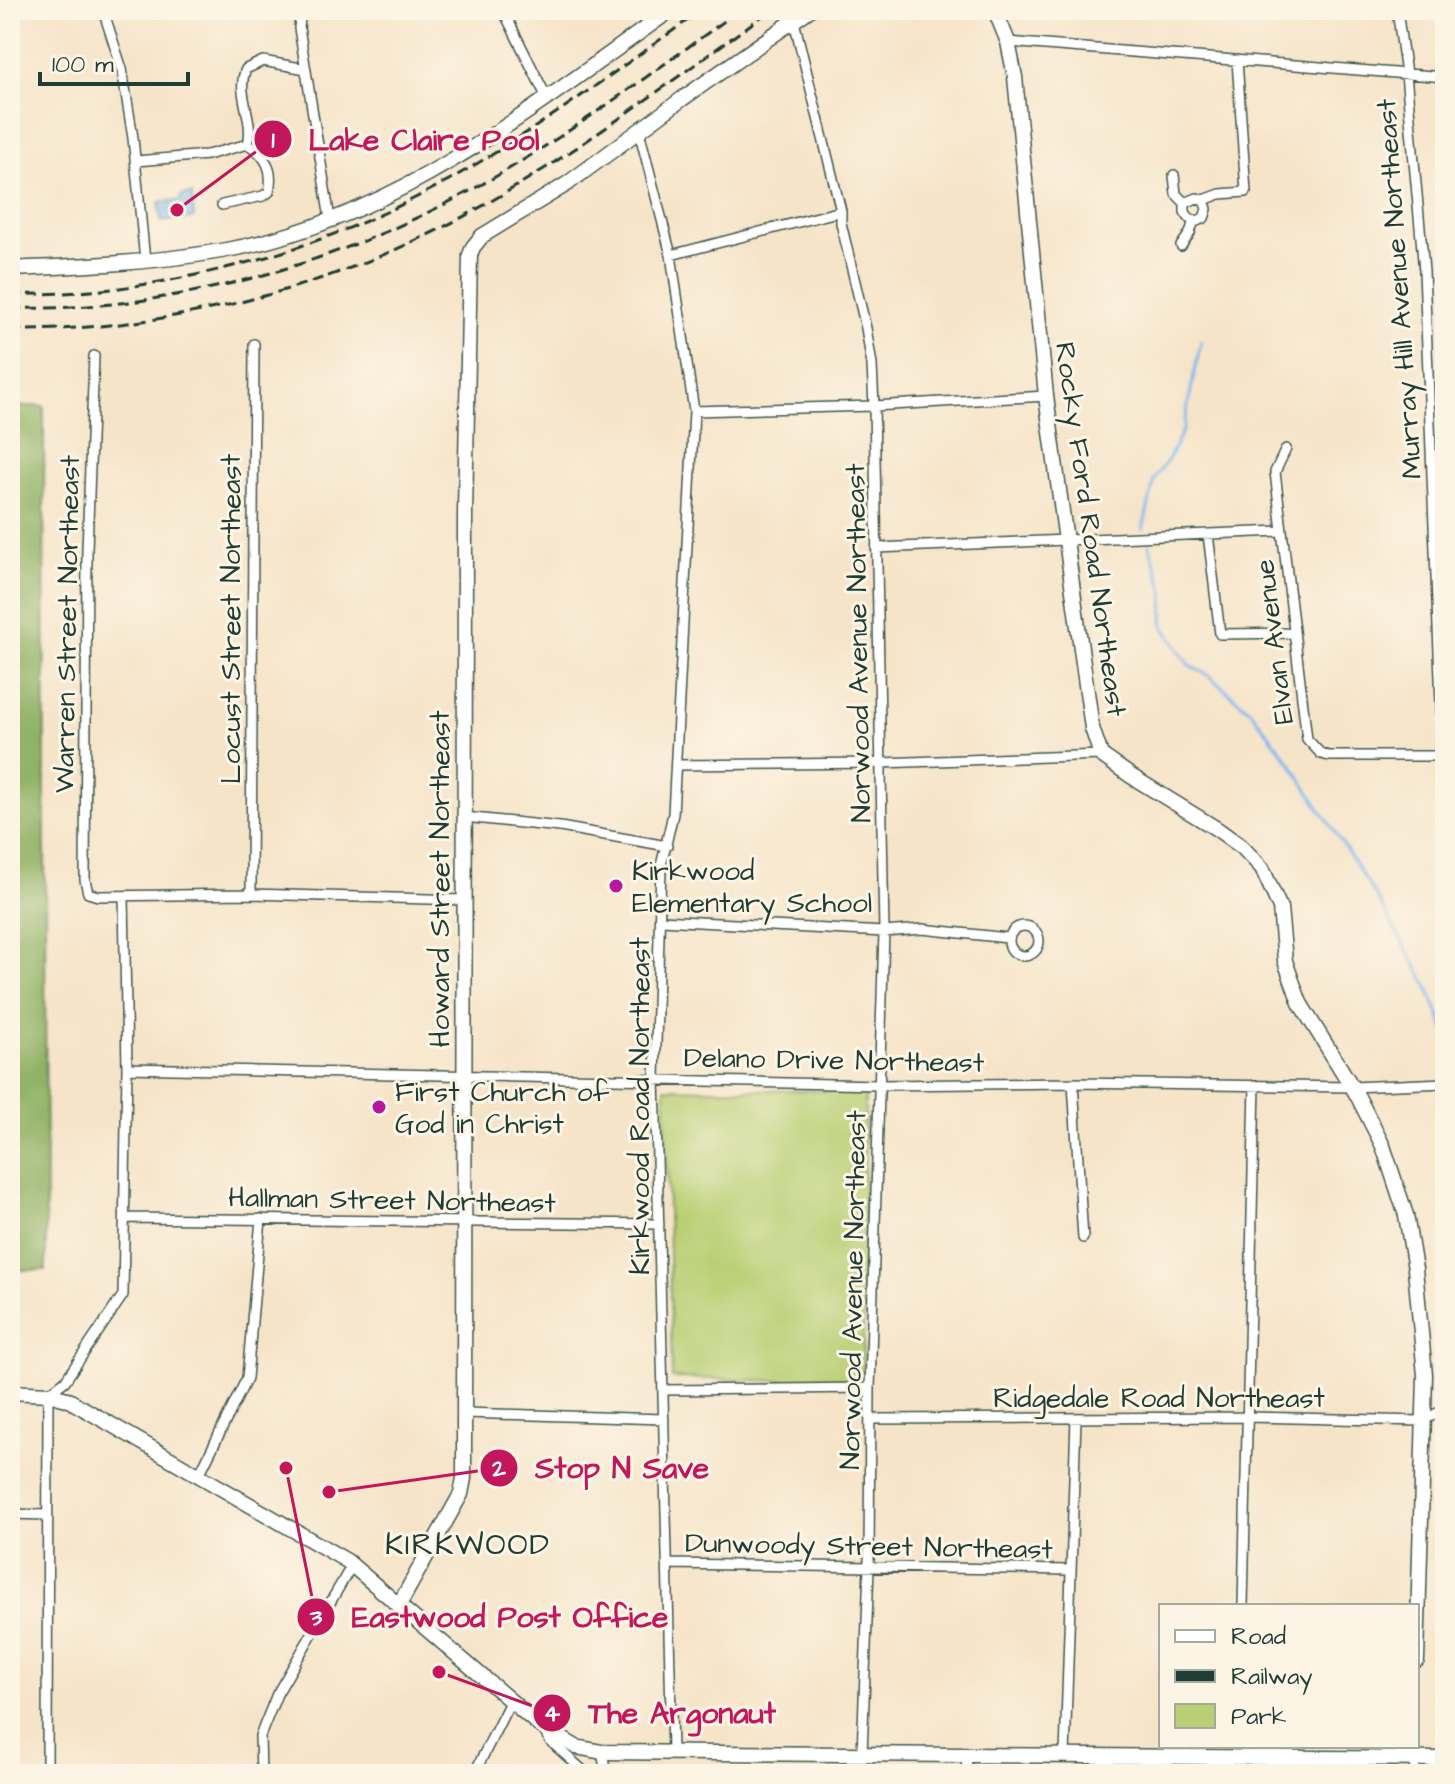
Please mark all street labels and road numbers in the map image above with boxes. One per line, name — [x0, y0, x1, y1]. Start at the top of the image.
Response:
street label: Murray Hill Avenue Northeast — [1367, 97, 1434, 480]
street label: Rocky Ford Road Northeast — [1043, 340, 1136, 720]
street label: Locust Street Northeast — [212, 453, 251, 784]
street label: Warren Street Northeast — [45, 454, 90, 793]
street label: Norwood Avenue Northeast — [836, 462, 881, 823]
street label: Elvan Avenue — [1245, 557, 1304, 727]
street label: Howard Street Northeast — [421, 710, 460, 1047]
street label: Kirkwood Road Northeast — [621, 936, 660, 1275]
street label: Delano Drive Northeast — [683, 1038, 985, 1083]
street label: Norwood Avenue Northeast — [831, 1109, 876, 1470]
street label: Hallman Street Northeast — [228, 1178, 557, 1223]
street label: Ridgedale Road Northeast — [993, 1379, 1326, 1419]
street label: Dunwoody Street Northeast — [685, 1524, 1054, 1571]

